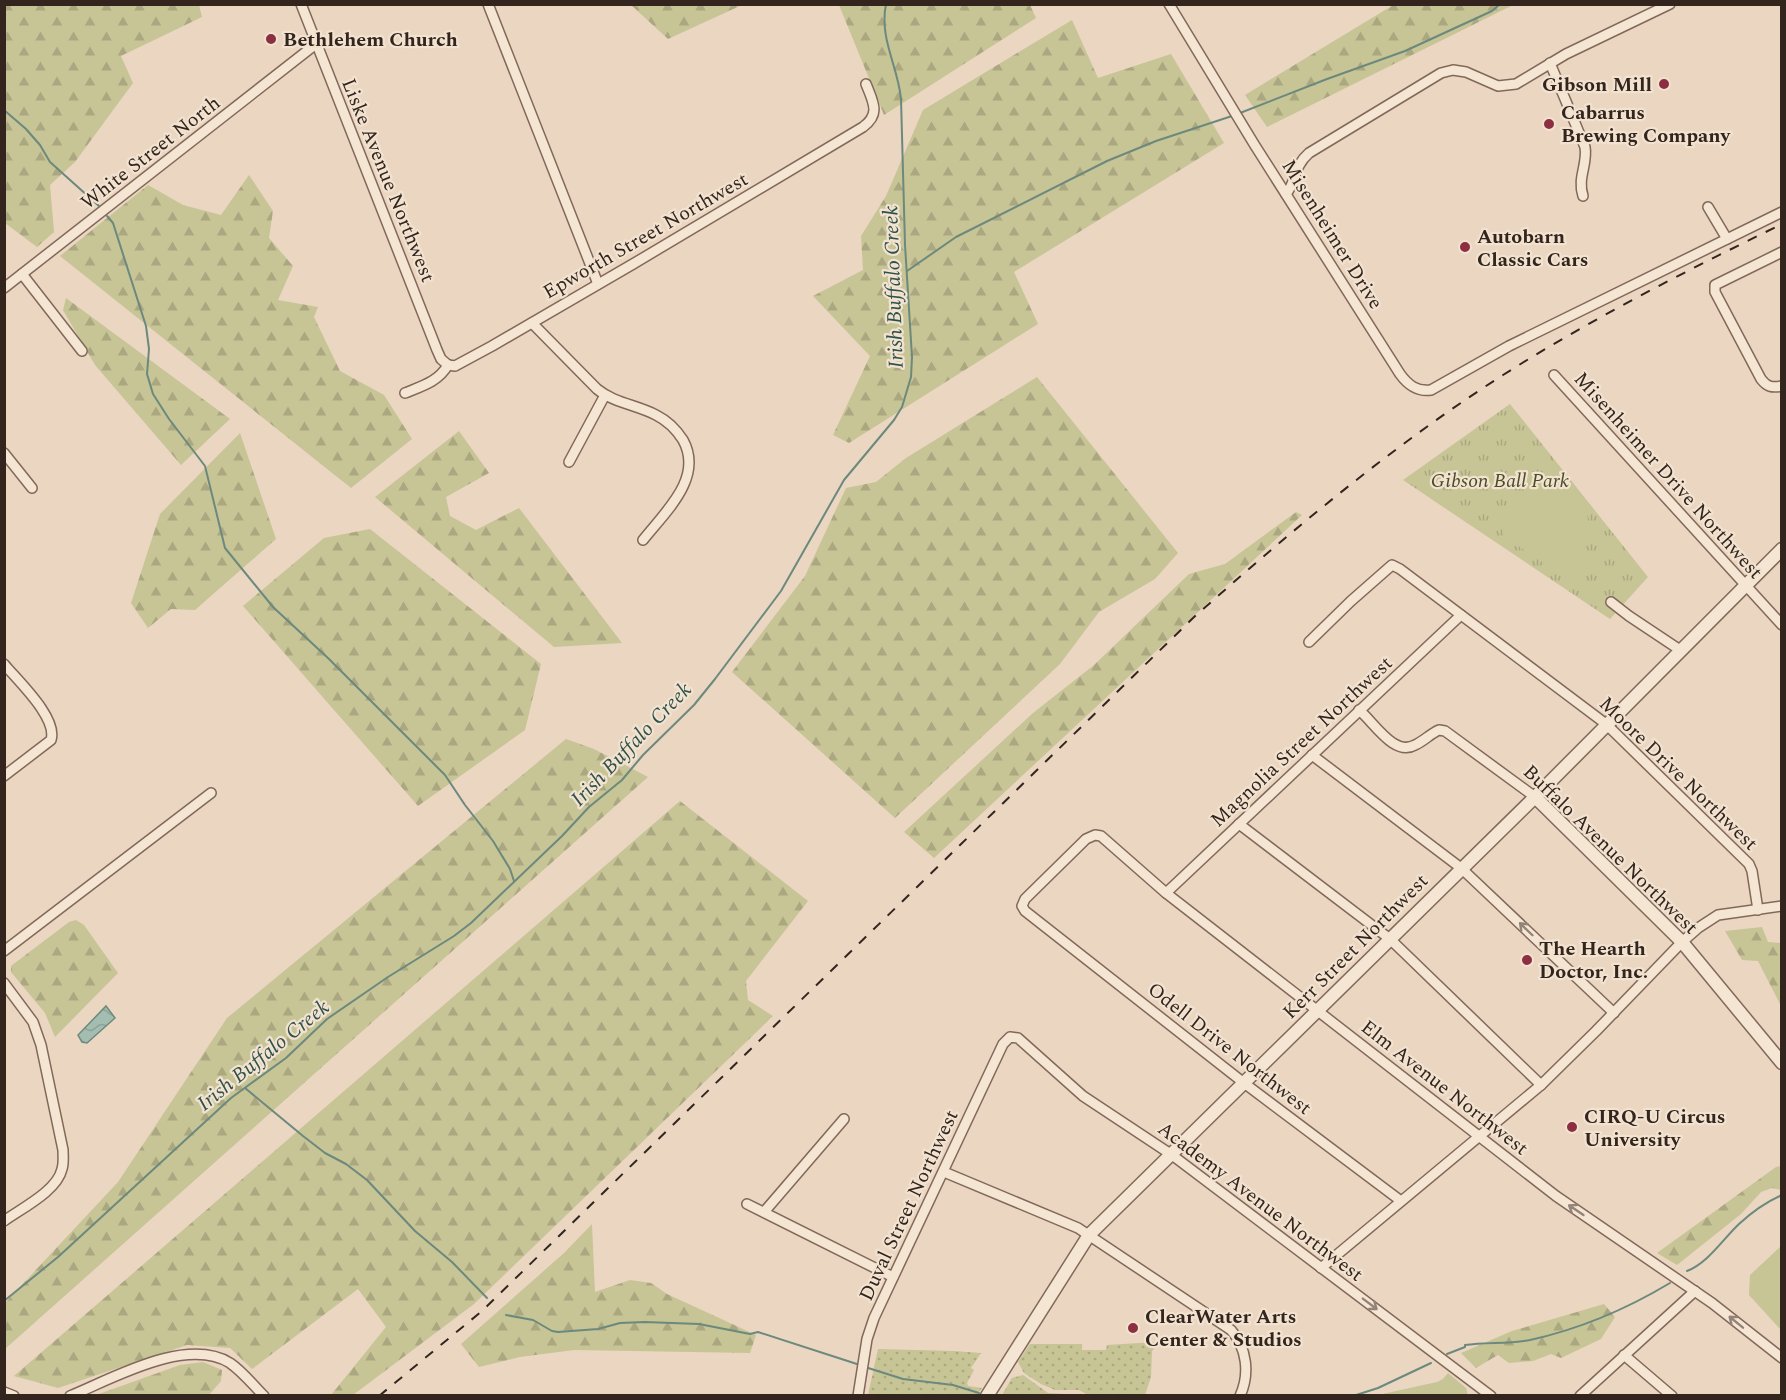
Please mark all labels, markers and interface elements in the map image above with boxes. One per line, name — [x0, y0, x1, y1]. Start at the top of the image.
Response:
place label: Bethlehem Church — [283, 25, 458, 55]
marker: Bethlehem Church — [264, 32, 278, 46]
place label: Gibson Mill — [1542, 70, 1652, 100]
street label: Liske Avenue Northwest — [333, 74, 443, 287]
marker: Gibson Mill — [1657, 77, 1671, 91]
street label: White Street North — [74, 89, 227, 217]
place label: Cabarrus Brewing Company — [1561, 98, 1732, 151]
marker: Cabarrus Brewing Company — [1542, 117, 1556, 131]
street label: Misenheimer Drive — [1274, 154, 1390, 315]
street label: Epworth Street Northwest — [537, 165, 754, 307]
water label: Irish Buffalo Creek — [875, 205, 913, 369]
place label: Autobarn Classic Cars — [1477, 222, 1588, 275]
marker: Autobarn Classic Cars — [1458, 240, 1472, 254]
street label: Misenheimer Drive Northwest — [1567, 365, 1770, 586]
park label: Gibson Ball Park — [1431, 466, 1570, 496]
street label: Magnolia Street Northwest — [1204, 649, 1400, 835]
water label: Irish Buffalo Creek — [564, 675, 700, 814]
street label: Moore Drive Northwest — [1592, 690, 1765, 858]
street label: Buffalo Avenue Northwest — [1516, 758, 1705, 942]
street label: Kerr Street Northwest — [1276, 867, 1435, 1026]
one-way arrow — [1518, 922, 1533, 936]
place label: The Hearth Doctor, Inc. — [1539, 934, 1648, 987]
marker: The Hearth Doctor, Inc. — [1520, 953, 1534, 967]
street label: Odell Drive Northwest — [1141, 975, 1318, 1123]
water label: Irish Buffalo Creek — [190, 992, 337, 1119]
street label: Elm Avenue Northwest — [1354, 1013, 1535, 1163]
place label: CIRQ-U Circus University — [1584, 1102, 1726, 1155]
street label: Duval Street Northwest — [851, 1105, 966, 1306]
street label: Academy Avenue Northwest — [1151, 1114, 1370, 1289]
marker: CIRQ-U Circus University — [1565, 1120, 1579, 1134]
one-way arrow — [1569, 1204, 1585, 1216]
one-way arrow — [1361, 1297, 1377, 1310]
place label: ClearWater Arts Center & Studios — [1145, 1302, 1302, 1355]
one-way arrow — [1728, 1315, 1744, 1328]
marker: ClearWater Arts Center & Studios — [1126, 1321, 1140, 1335]

